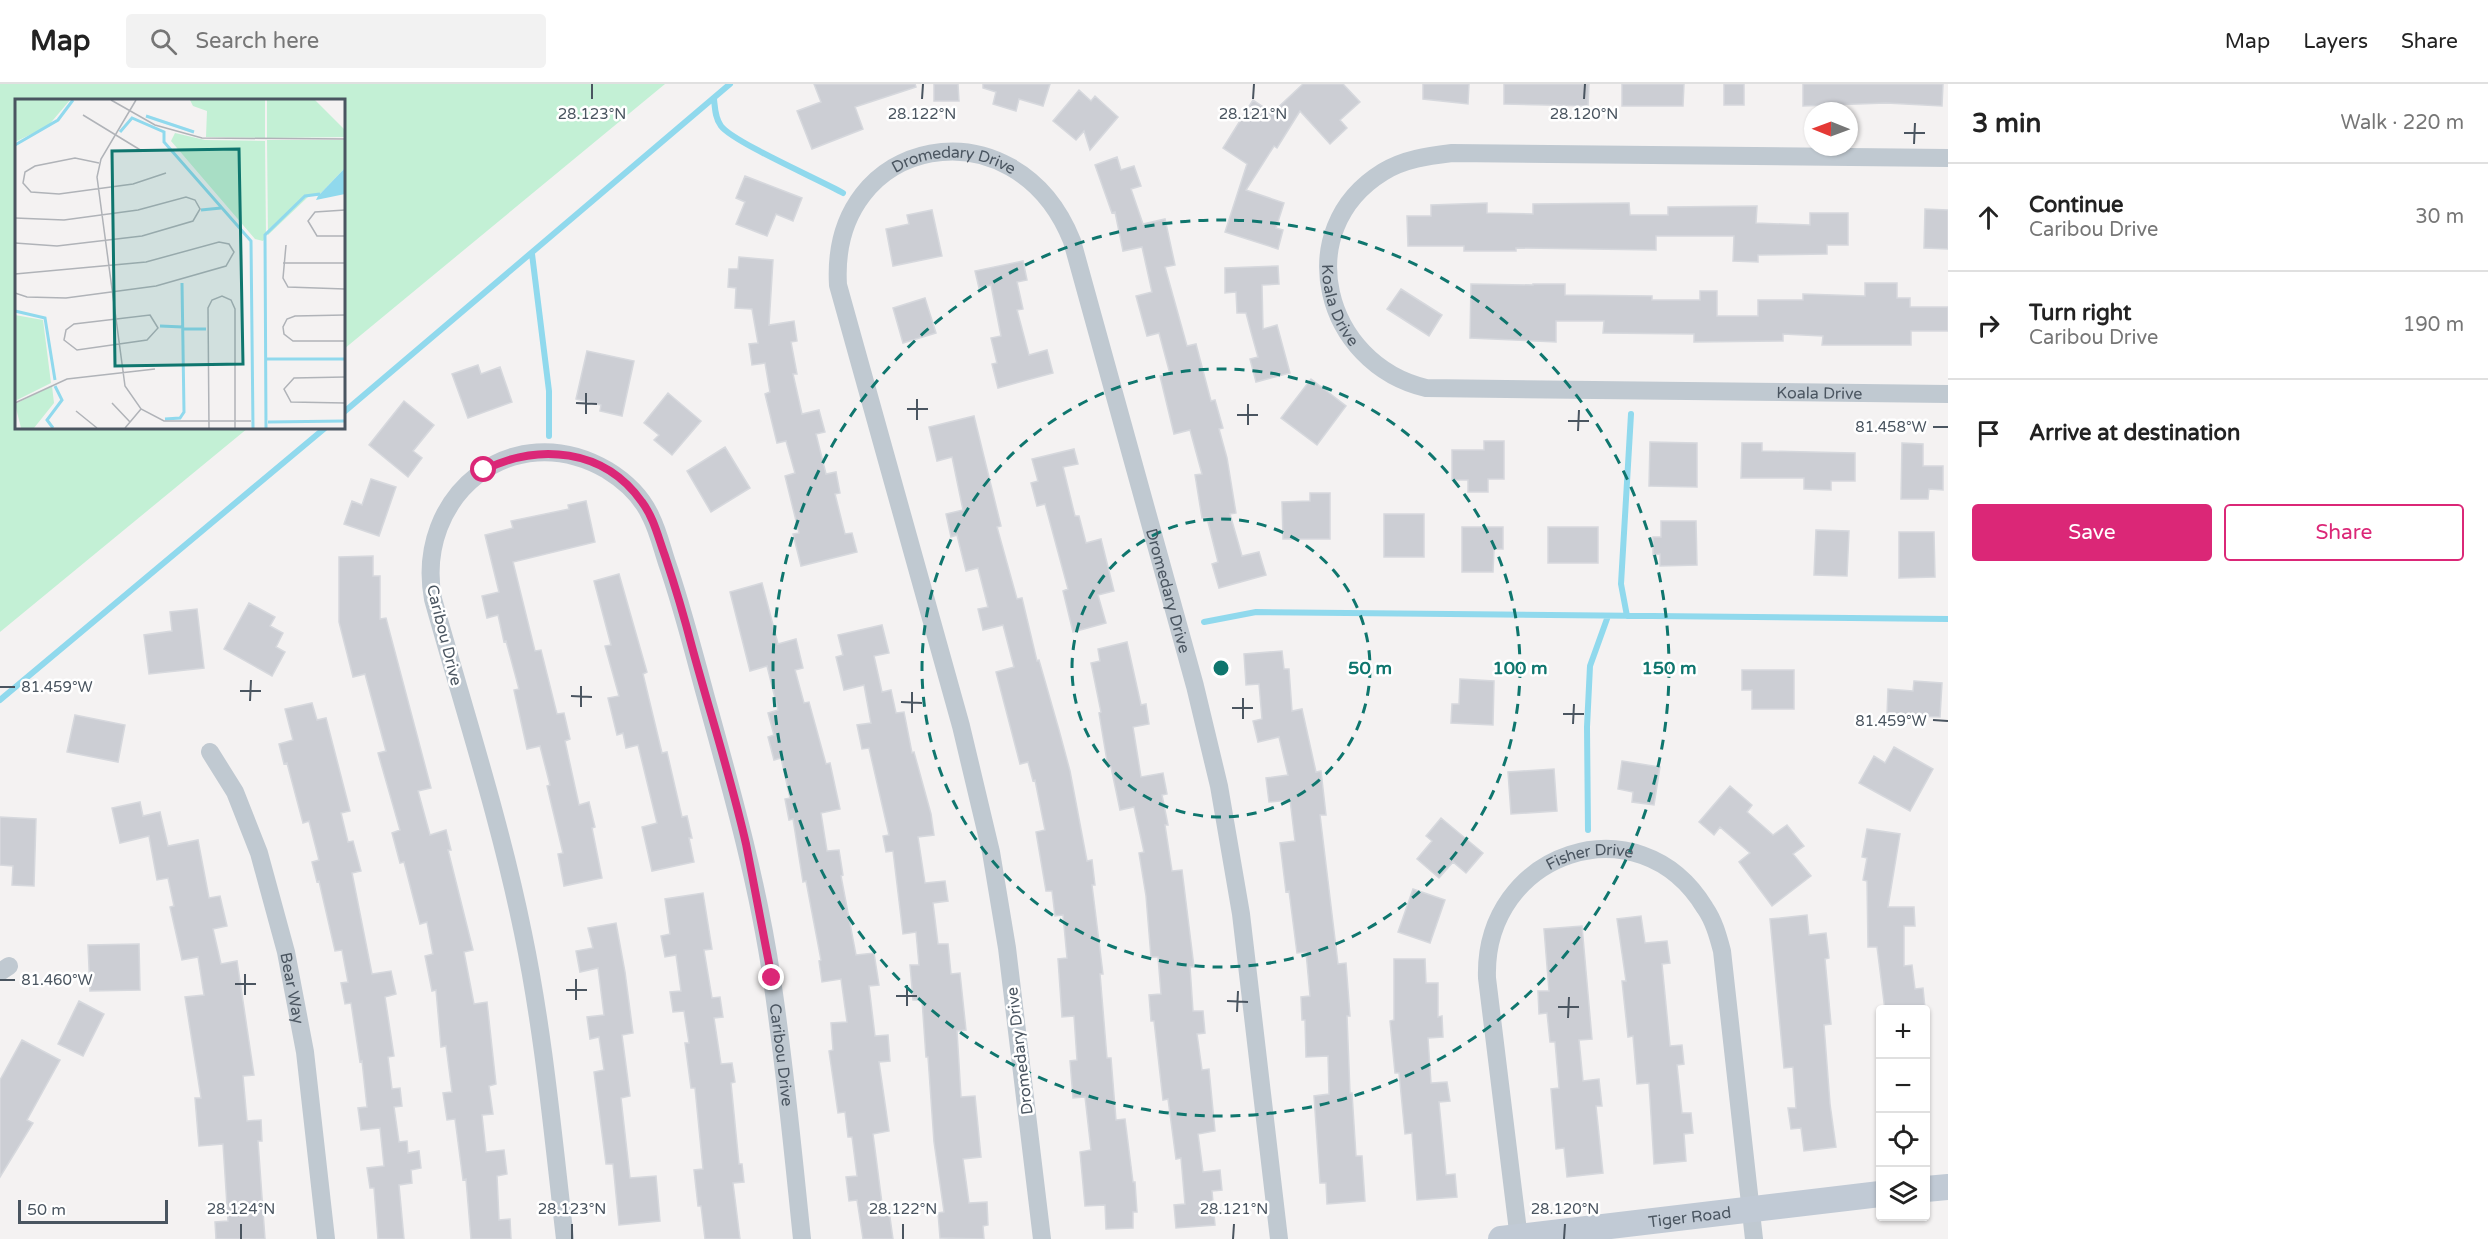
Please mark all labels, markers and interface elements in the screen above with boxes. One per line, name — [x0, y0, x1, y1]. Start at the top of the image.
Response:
search box — [126, 14, 546, 68]
text: Map — [30, 24, 90, 58]
icon: search — [147, 25, 180, 58]
text: Search here — [195, 28, 319, 54]
text: Map — [2225, 29, 2270, 54]
text: Layers — [2303, 29, 2368, 54]
text: Share — [2401, 29, 2458, 54]
inset map — [15, 99, 345, 429]
north arrow — [1804, 102, 1858, 156]
text: 28.123°N — [558, 105, 626, 123]
text: 28.122°N — [888, 105, 956, 123]
text: 28.121°N — [1219, 105, 1287, 123]
text: 28.120°N — [1550, 105, 1618, 123]
text: 3 min — [1972, 108, 2041, 139]
text: Walk · 220 m — [2341, 111, 2464, 135]
street label: Dromedary Drive — [888, 142, 1019, 179]
text: Continue — [2029, 192, 2124, 218]
icon: ahead — [1972, 201, 2005, 234]
text: 30 m — [2415, 205, 2464, 229]
text: Caribou Drive — [2029, 218, 2158, 242]
street label: Koala Drive — [1317, 264, 1363, 351]
text: Turn right — [2029, 300, 2131, 326]
icon: right — [1972, 309, 2005, 342]
text: 190 m — [2403, 313, 2464, 337]
text: Caribou Drive — [2029, 326, 2158, 350]
street label: Koala Drive — [1776, 383, 1863, 404]
icon: arrive — [1972, 417, 2005, 450]
text: 81.458°W — [1855, 418, 1927, 436]
text: Arrive at destination — [2029, 420, 2240, 446]
route start — [470, 456, 496, 482]
button: Save — [1972, 504, 2212, 561]
button: Share — [2224, 504, 2464, 561]
street label: Dromedary Drive — [1141, 526, 1194, 656]
street label: Caribou Drive — [422, 583, 466, 688]
text: 50 m — [1348, 657, 1392, 679]
text: 100 m — [1492, 657, 1548, 679]
text: 150 m — [1641, 657, 1697, 679]
centre of rings — [1211, 658, 1231, 678]
text: 81.459°W — [21, 678, 93, 696]
text: 81.459°W — [1855, 712, 1927, 730]
street label: Fisher Drive — [1543, 840, 1635, 875]
street label: Bear Way — [275, 951, 309, 1026]
route end — [758, 964, 784, 990]
text: 81.460°W — [21, 971, 93, 989]
street label: Dromedary Drive — [1002, 986, 1038, 1116]
street label: Caribou Drive — [765, 1002, 797, 1107]
map controls — [1876, 1005, 1930, 1221]
button: + — [1876, 1005, 1930, 1059]
button: − — [1876, 1059, 1930, 1113]
button: locate — [1876, 1113, 1930, 1167]
button: layers — [1876, 1167, 1930, 1221]
scale bar — [18, 1197, 168, 1224]
text: 50 m — [27, 1200, 66, 1220]
text: 28.124°N — [207, 1200, 275, 1218]
text: 28.123°N — [538, 1200, 606, 1218]
text: 28.122°N — [869, 1200, 937, 1218]
text: 28.121°N — [1200, 1200, 1268, 1218]
text: 28.120°N — [1531, 1200, 1599, 1218]
street label: Tiger Road — [1647, 1203, 1732, 1232]

